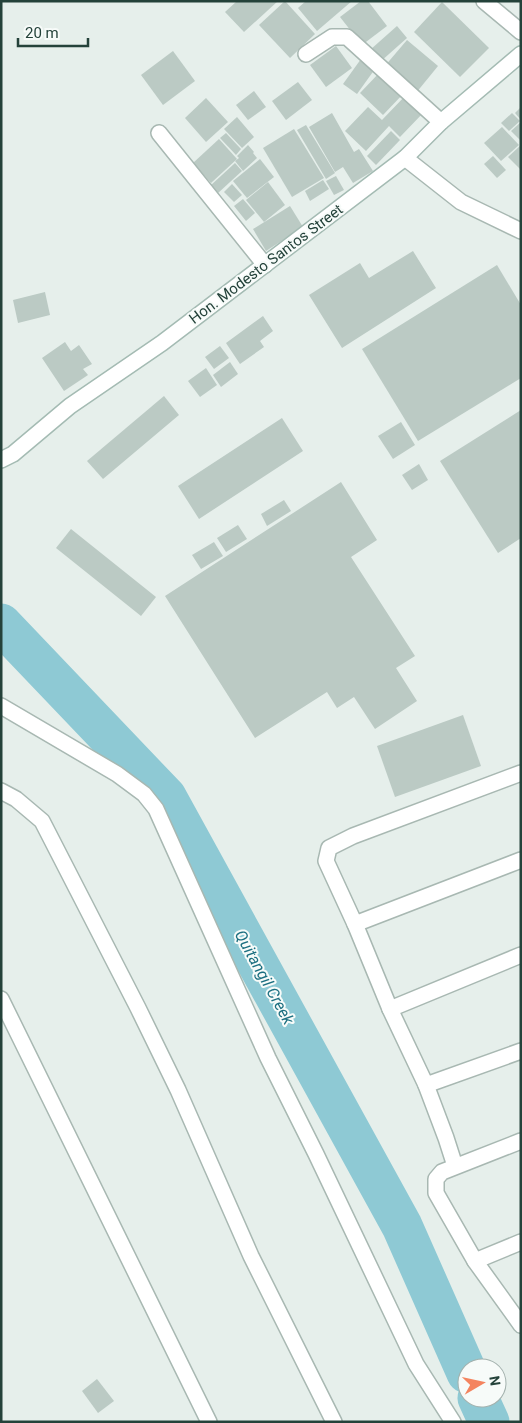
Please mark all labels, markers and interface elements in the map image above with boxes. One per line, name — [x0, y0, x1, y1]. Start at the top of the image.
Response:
scale bar — [18, 15, 88, 47]
text: 20 m — [25, 24, 59, 42]
street label: Hon. Modesto Santos Street — [186, 200, 346, 328]
water label: Quitangil Creek — [231, 927, 299, 1029]
north arrow — [457, 1358, 507, 1408]
text: N — [486, 1375, 504, 1387]

